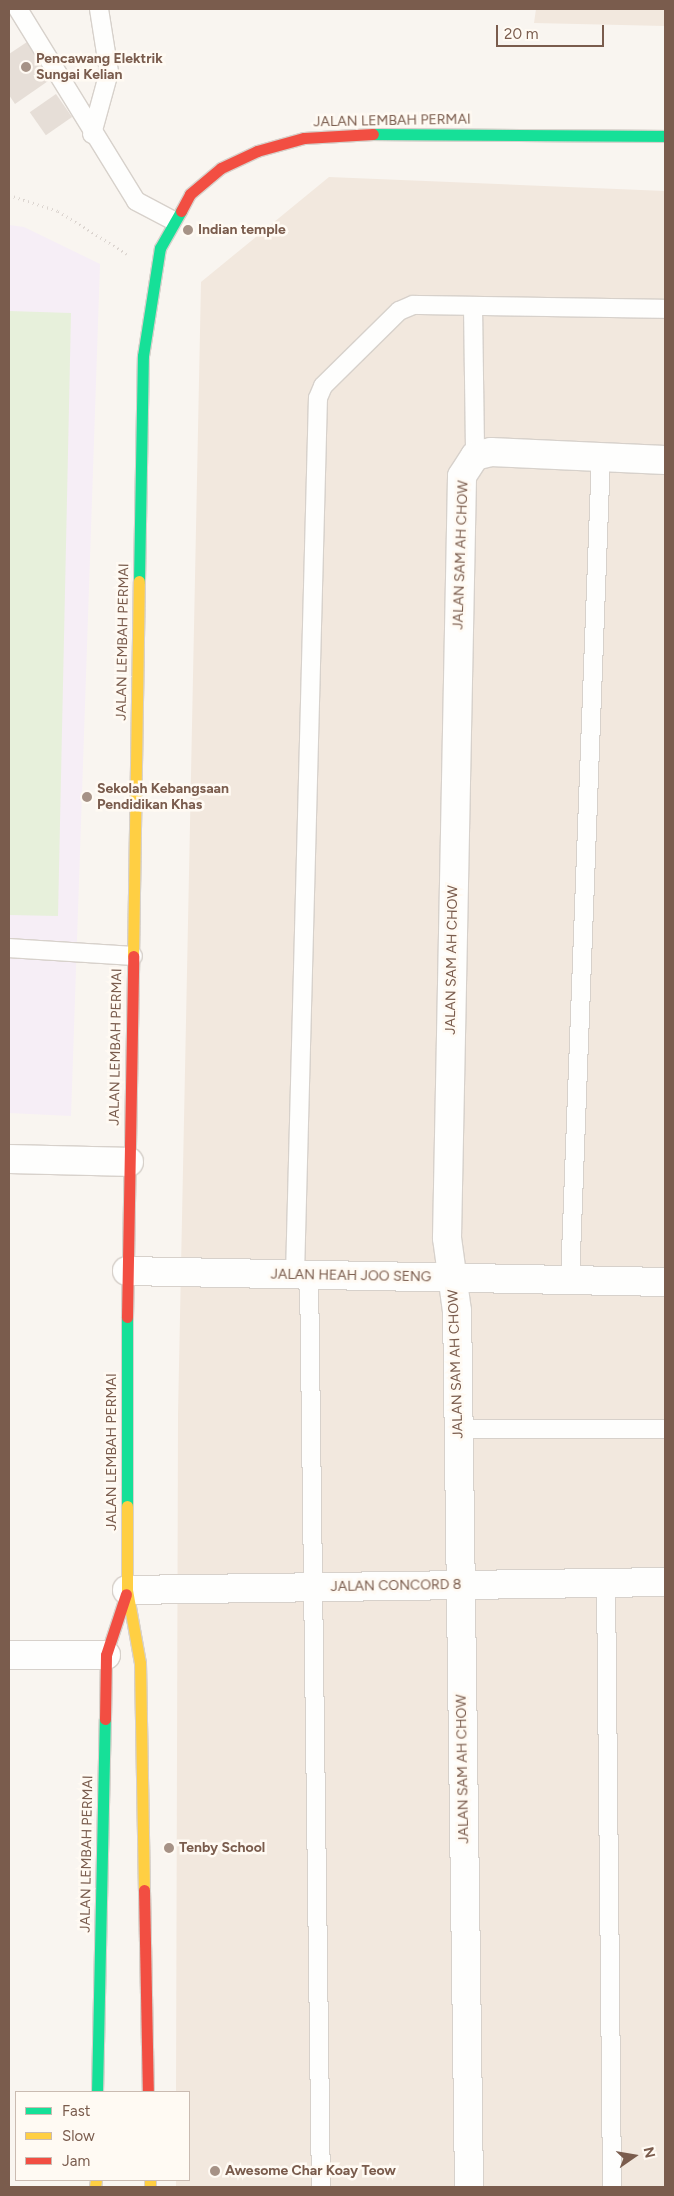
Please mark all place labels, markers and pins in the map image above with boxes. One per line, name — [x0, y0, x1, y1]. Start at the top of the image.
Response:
place label: Pencawang Elektrik Sungai Kelian — [36, 51, 163, 84]
marker: Pencawang Elektrik Sungai Kelian — [20, 61, 32, 73]
place label: Indian temple — [198, 222, 286, 238]
marker: Indian temple — [182, 224, 194, 236]
place label: Sekolah Kebangsaan Pendidikan Khas — [97, 781, 229, 814]
marker: Sekolah Kebangsaan Pendidikan Khas — [81, 791, 93, 803]
place label: Tenby School — [179, 1840, 265, 1856]
marker: Tenby School — [163, 1842, 175, 1854]
place label: Awesome Char Koay Teow — [225, 2163, 396, 2179]
marker: Awesome Char Koay Teow — [209, 2165, 221, 2177]

